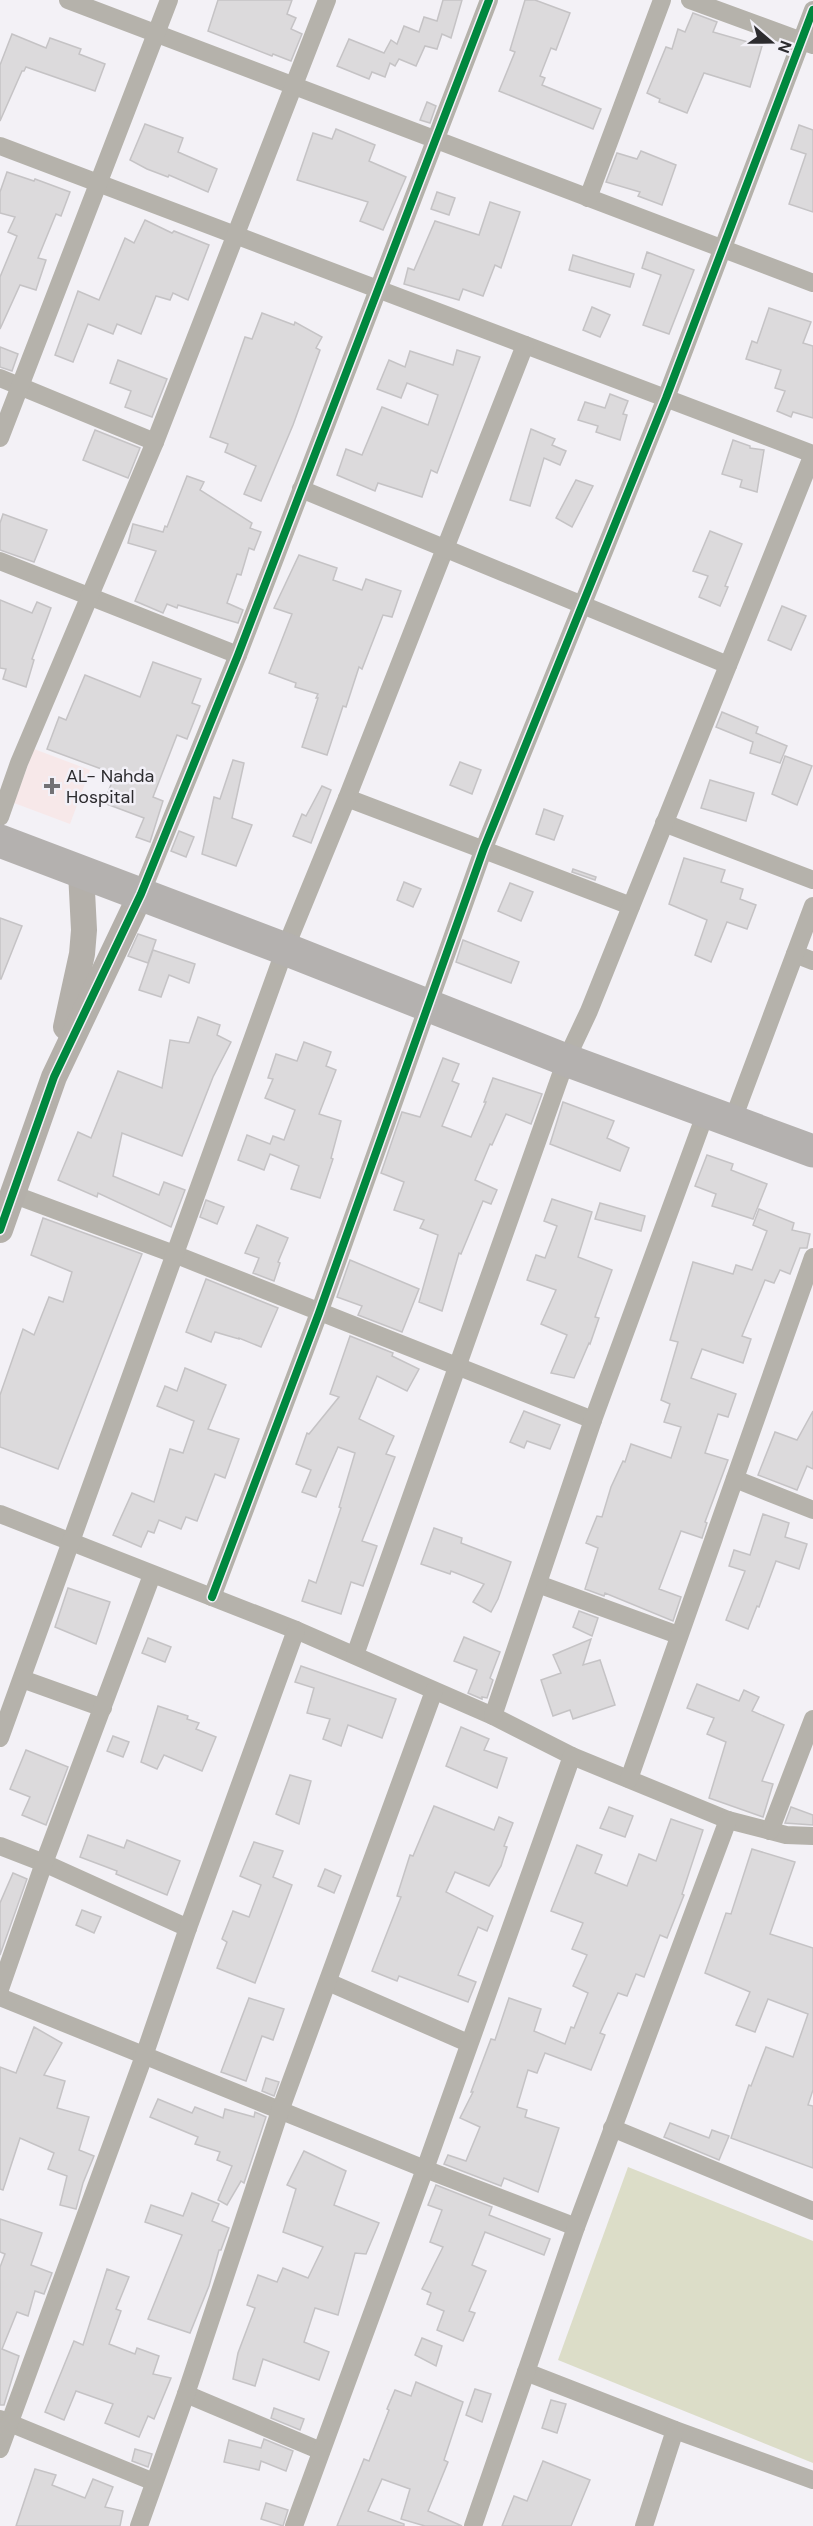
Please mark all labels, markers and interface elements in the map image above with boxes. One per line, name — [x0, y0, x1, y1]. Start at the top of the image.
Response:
north arrow — [741, 12, 801, 72]
text: N — [773, 38, 796, 56]
place label: AL- Nahda Hospital — [66, 764, 154, 809]
marker: AL- Nahda Hospital — [43, 777, 61, 795]

